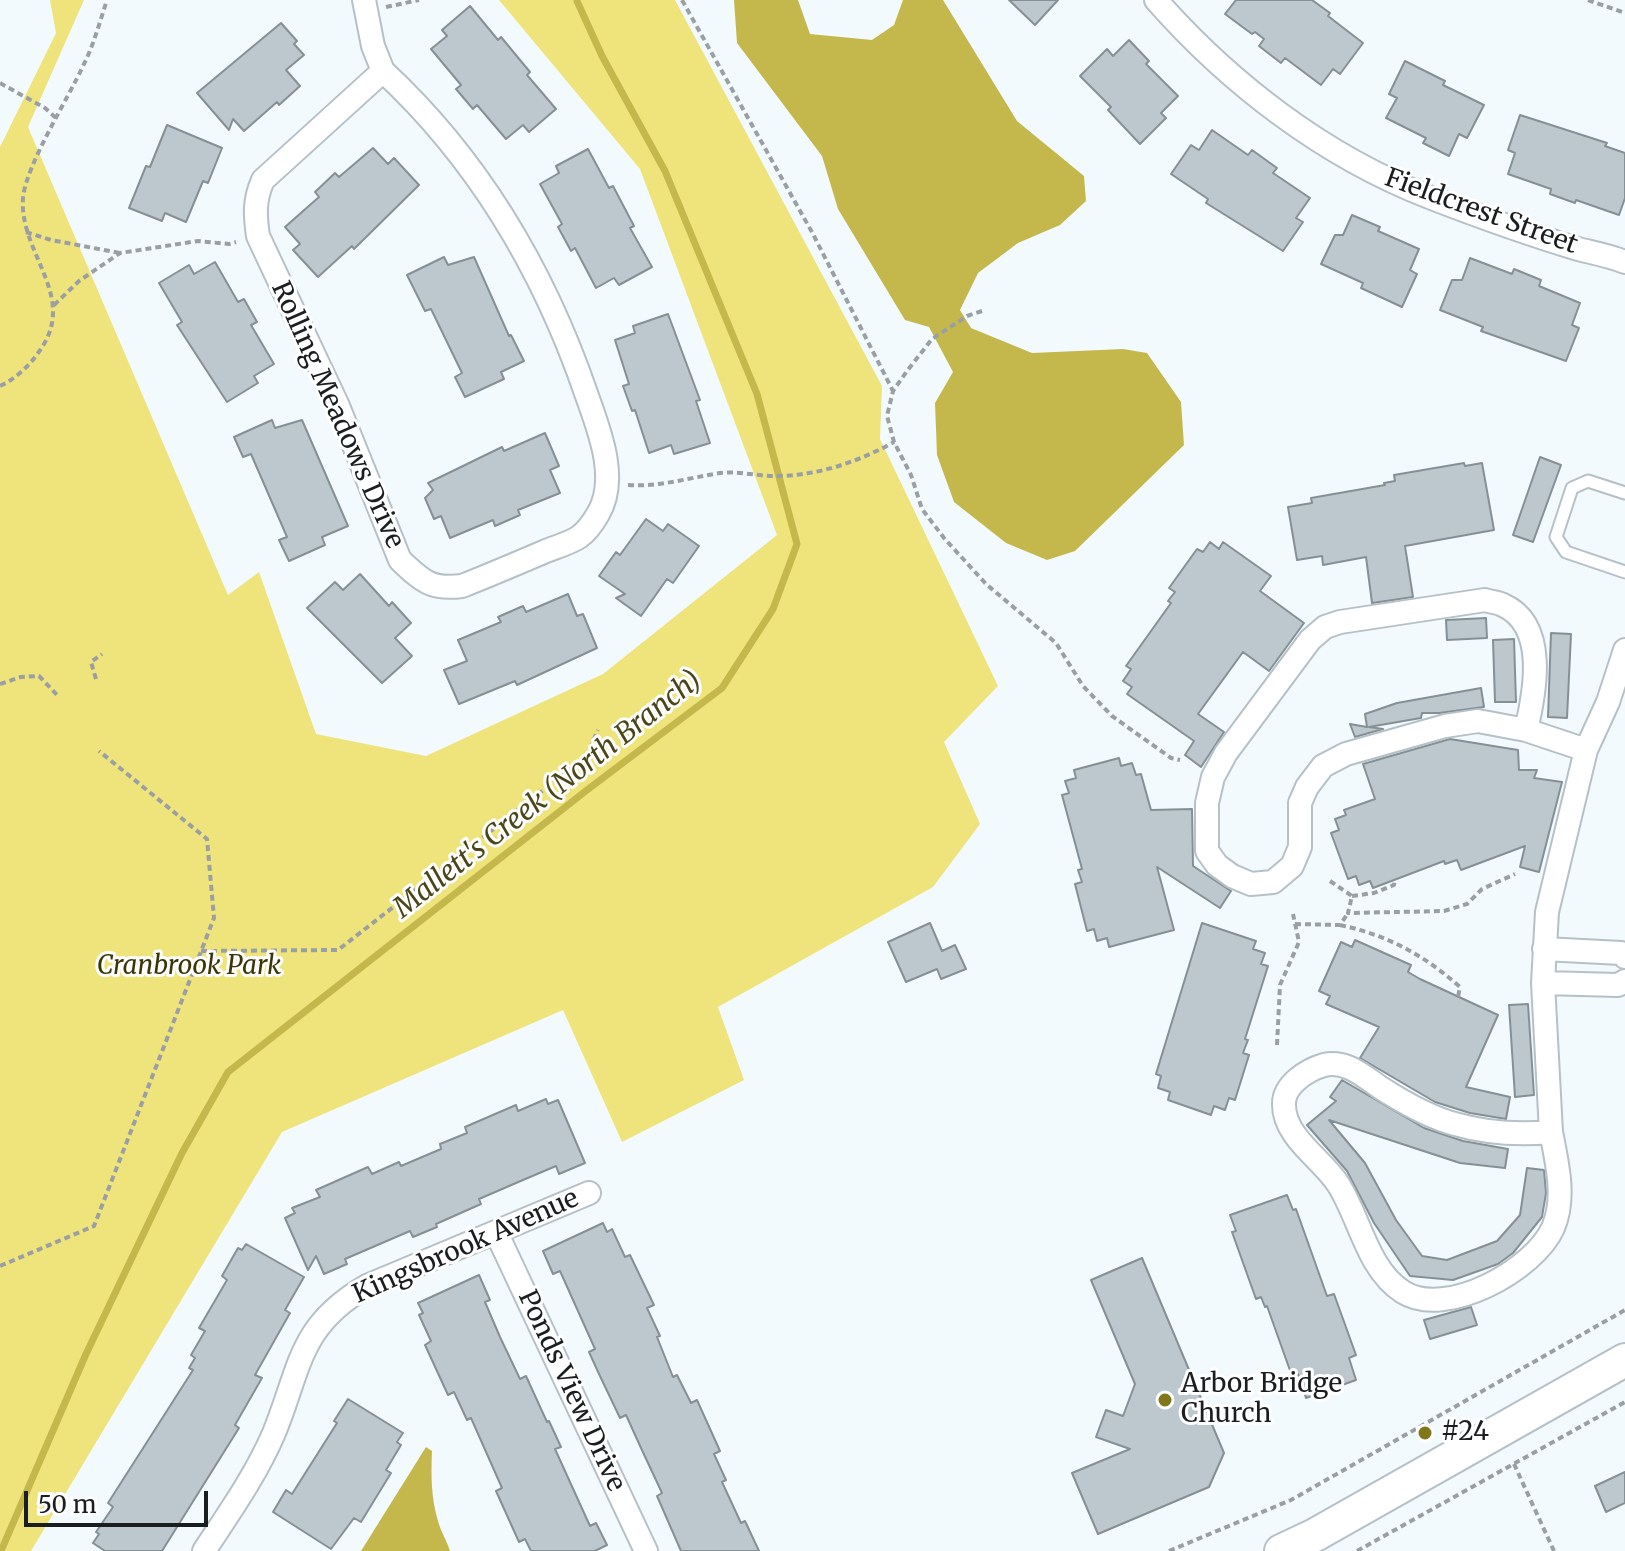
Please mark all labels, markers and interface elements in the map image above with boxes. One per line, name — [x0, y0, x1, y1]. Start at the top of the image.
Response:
street label: Fieldcrest Street — [1380, 163, 1582, 261]
street label: Rolling Meadows Drive — [264, 277, 410, 553]
water label: Mallett's Creek (North Branch) — [387, 664, 709, 926]
park label: Cranbrook Park — [97, 951, 281, 983]
street label: Kingsbrook Avenue — [349, 1183, 583, 1311]
street label: Ponds View Drive — [511, 1285, 631, 1497]
place label: Arbor Bridge Church — [1181, 1369, 1342, 1430]
marker: Arbor Bridge Church — [1156, 1391, 1174, 1409]
place label: #24 — [1441, 1417, 1489, 1449]
marker: #24 — [1416, 1424, 1434, 1442]
scale bar — [28, 1475, 212, 1525]
text: 50 m — [38, 1489, 97, 1520]

